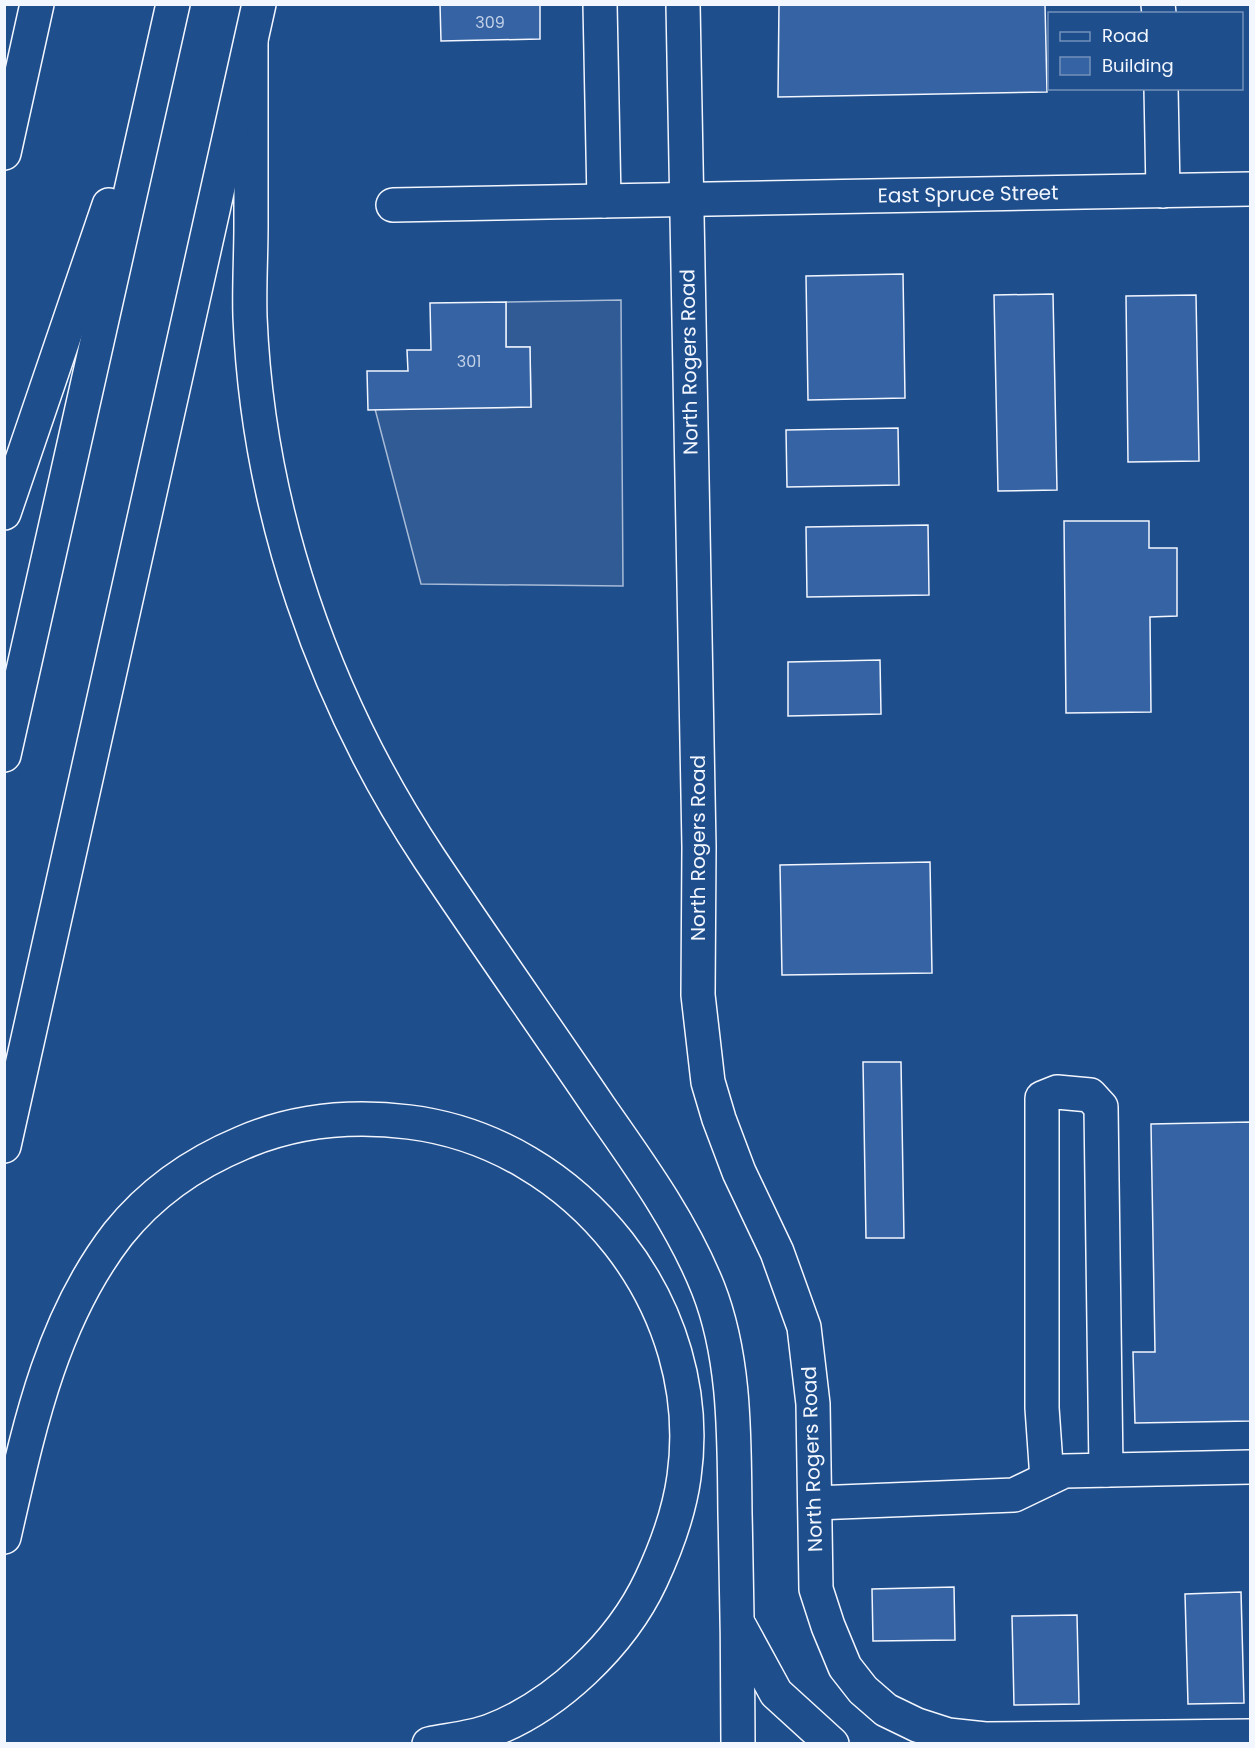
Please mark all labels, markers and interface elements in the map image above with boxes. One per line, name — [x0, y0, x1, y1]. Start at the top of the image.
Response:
house number: 309 — [475, 11, 505, 34]
legend — [1048, 12, 1243, 90]
text: Road — [1102, 23, 1149, 48]
text: Building — [1102, 53, 1174, 78]
street label: East Spruce Street — [877, 178, 1059, 210]
street label: North Rogers Road — [673, 269, 705, 455]
house number: 301 — [457, 350, 481, 373]
street label: North Rogers Road — [684, 755, 712, 941]
street label: North Rogers Road — [795, 1366, 829, 1552]

